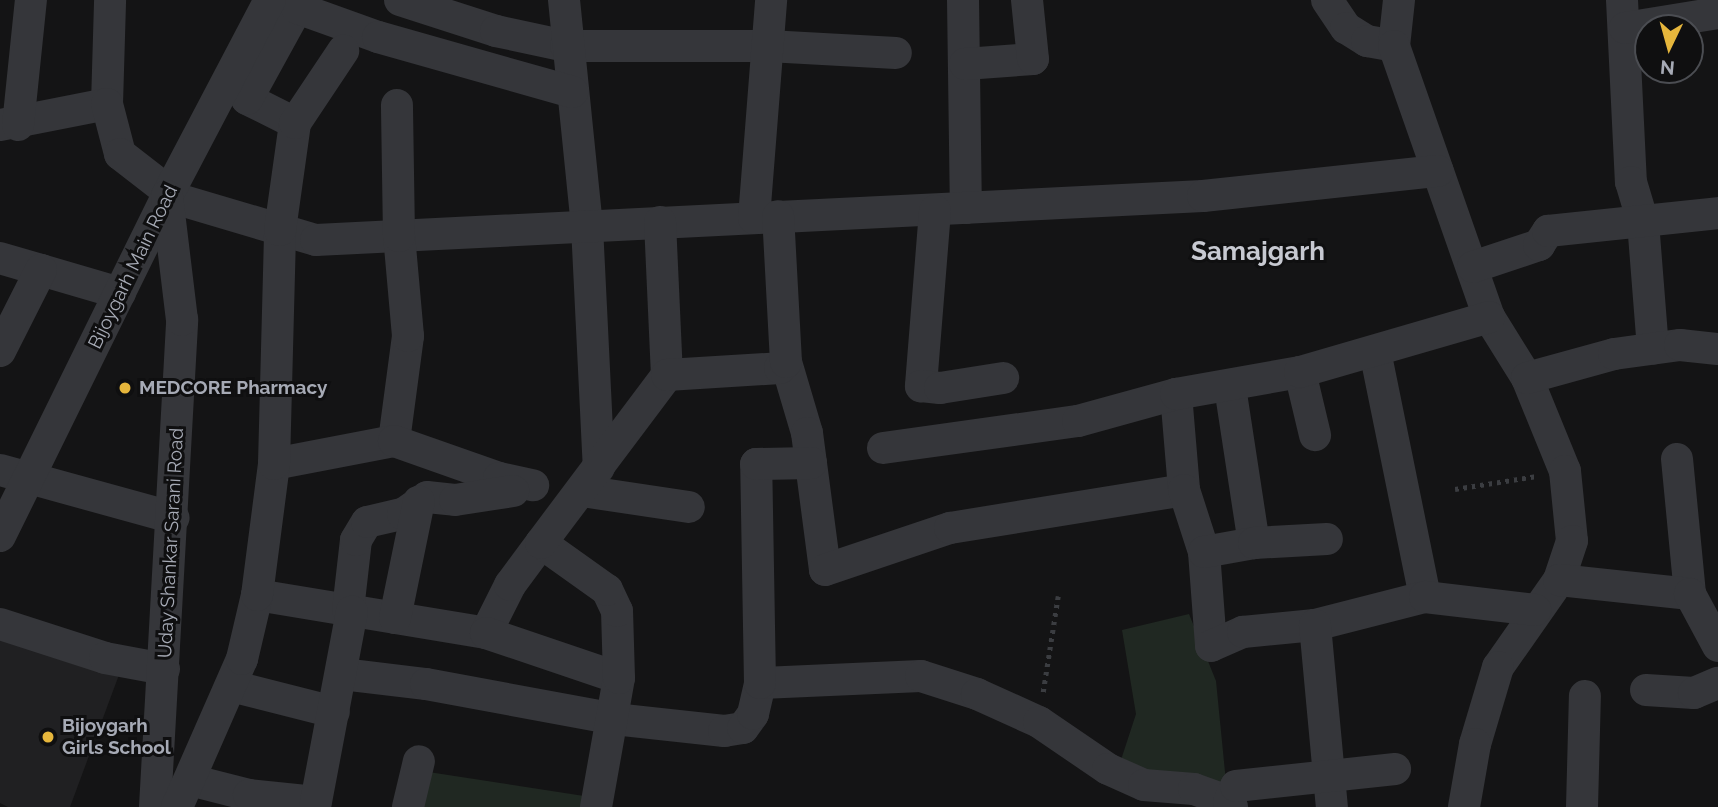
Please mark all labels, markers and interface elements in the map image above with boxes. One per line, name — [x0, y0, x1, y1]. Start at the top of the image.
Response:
north arrow — [1634, 14, 1704, 84]
text: N — [1659, 56, 1676, 80]
street label: Bijoygarh Main Road — [83, 181, 183, 353]
district label: Samajgarh — [1191, 236, 1325, 268]
place label: MEDCORE Pharmacy — [139, 377, 327, 399]
marker: MEDCORE Pharmacy — [117, 380, 133, 396]
street label: Uday Shankar Sarani Road — [154, 427, 188, 659]
place label: Bijoygarh Girls School — [62, 715, 171, 759]
marker: Bijoygarh Girls School — [40, 729, 56, 745]

